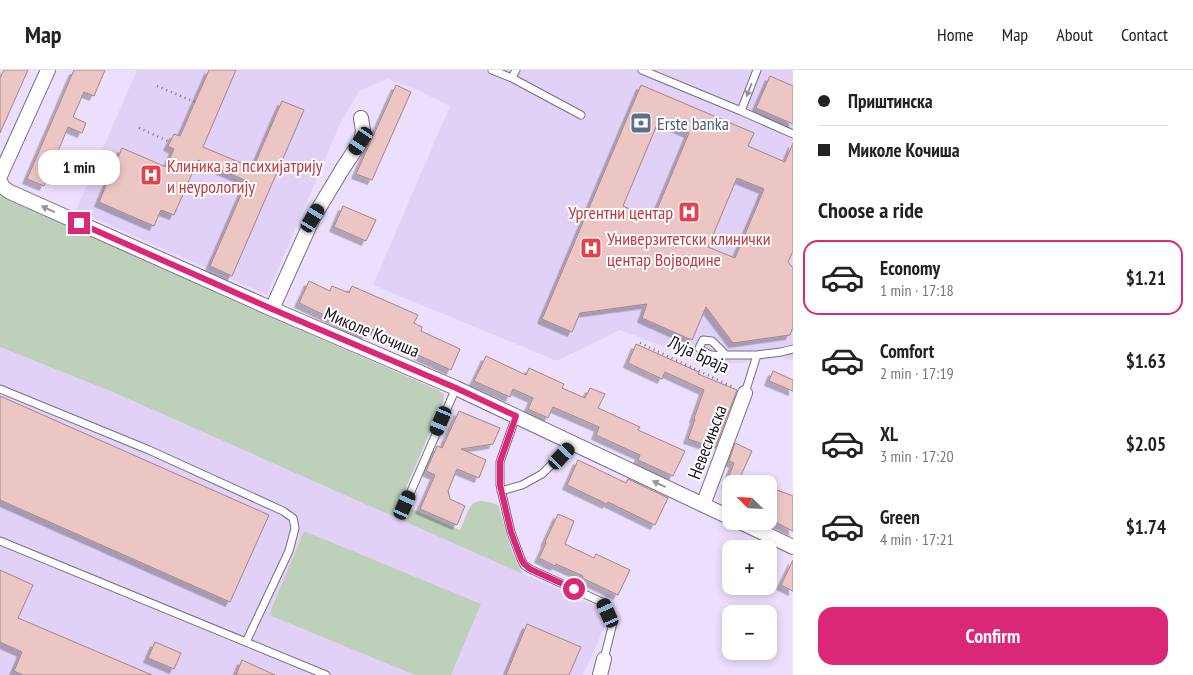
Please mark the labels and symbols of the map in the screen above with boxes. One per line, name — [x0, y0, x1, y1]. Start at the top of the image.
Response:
one-way arrow — [745, 83, 752, 98]
bank icon: Erste banka — [629, 111, 653, 135]
place label: Erste banka — [657, 112, 729, 135]
car — [346, 124, 375, 158]
callout: 1 min — [38, 150, 120, 186]
place label: Клиника за психијатрију и неурологију — [167, 154, 323, 198]
hospital icon: Клиника за психијатрију и неурологију — [139, 163, 163, 187]
hospital icon: Ургентни центар — [677, 200, 701, 224]
car — [298, 201, 327, 235]
place label: Ургентни центар — [568, 201, 673, 224]
one-way arrow — [41, 205, 55, 213]
route end — [68, 212, 90, 234]
place label: Универзитетски клинички центар Војводине — [607, 227, 771, 271]
hospital icon: Универзитетски клинички центар Војводине — [579, 236, 603, 260]
street label: Миколе Кочиша — [321, 302, 423, 362]
street label: Луја Браја — [664, 329, 733, 378]
street label: Невесињска — [682, 402, 732, 482]
car — [428, 404, 453, 438]
car — [546, 440, 577, 472]
north arrow — [722, 475, 778, 530]
one-way arrow — [652, 479, 666, 487]
car — [392, 488, 417, 522]
route start — [563, 578, 585, 600]
car — [595, 596, 620, 630]

